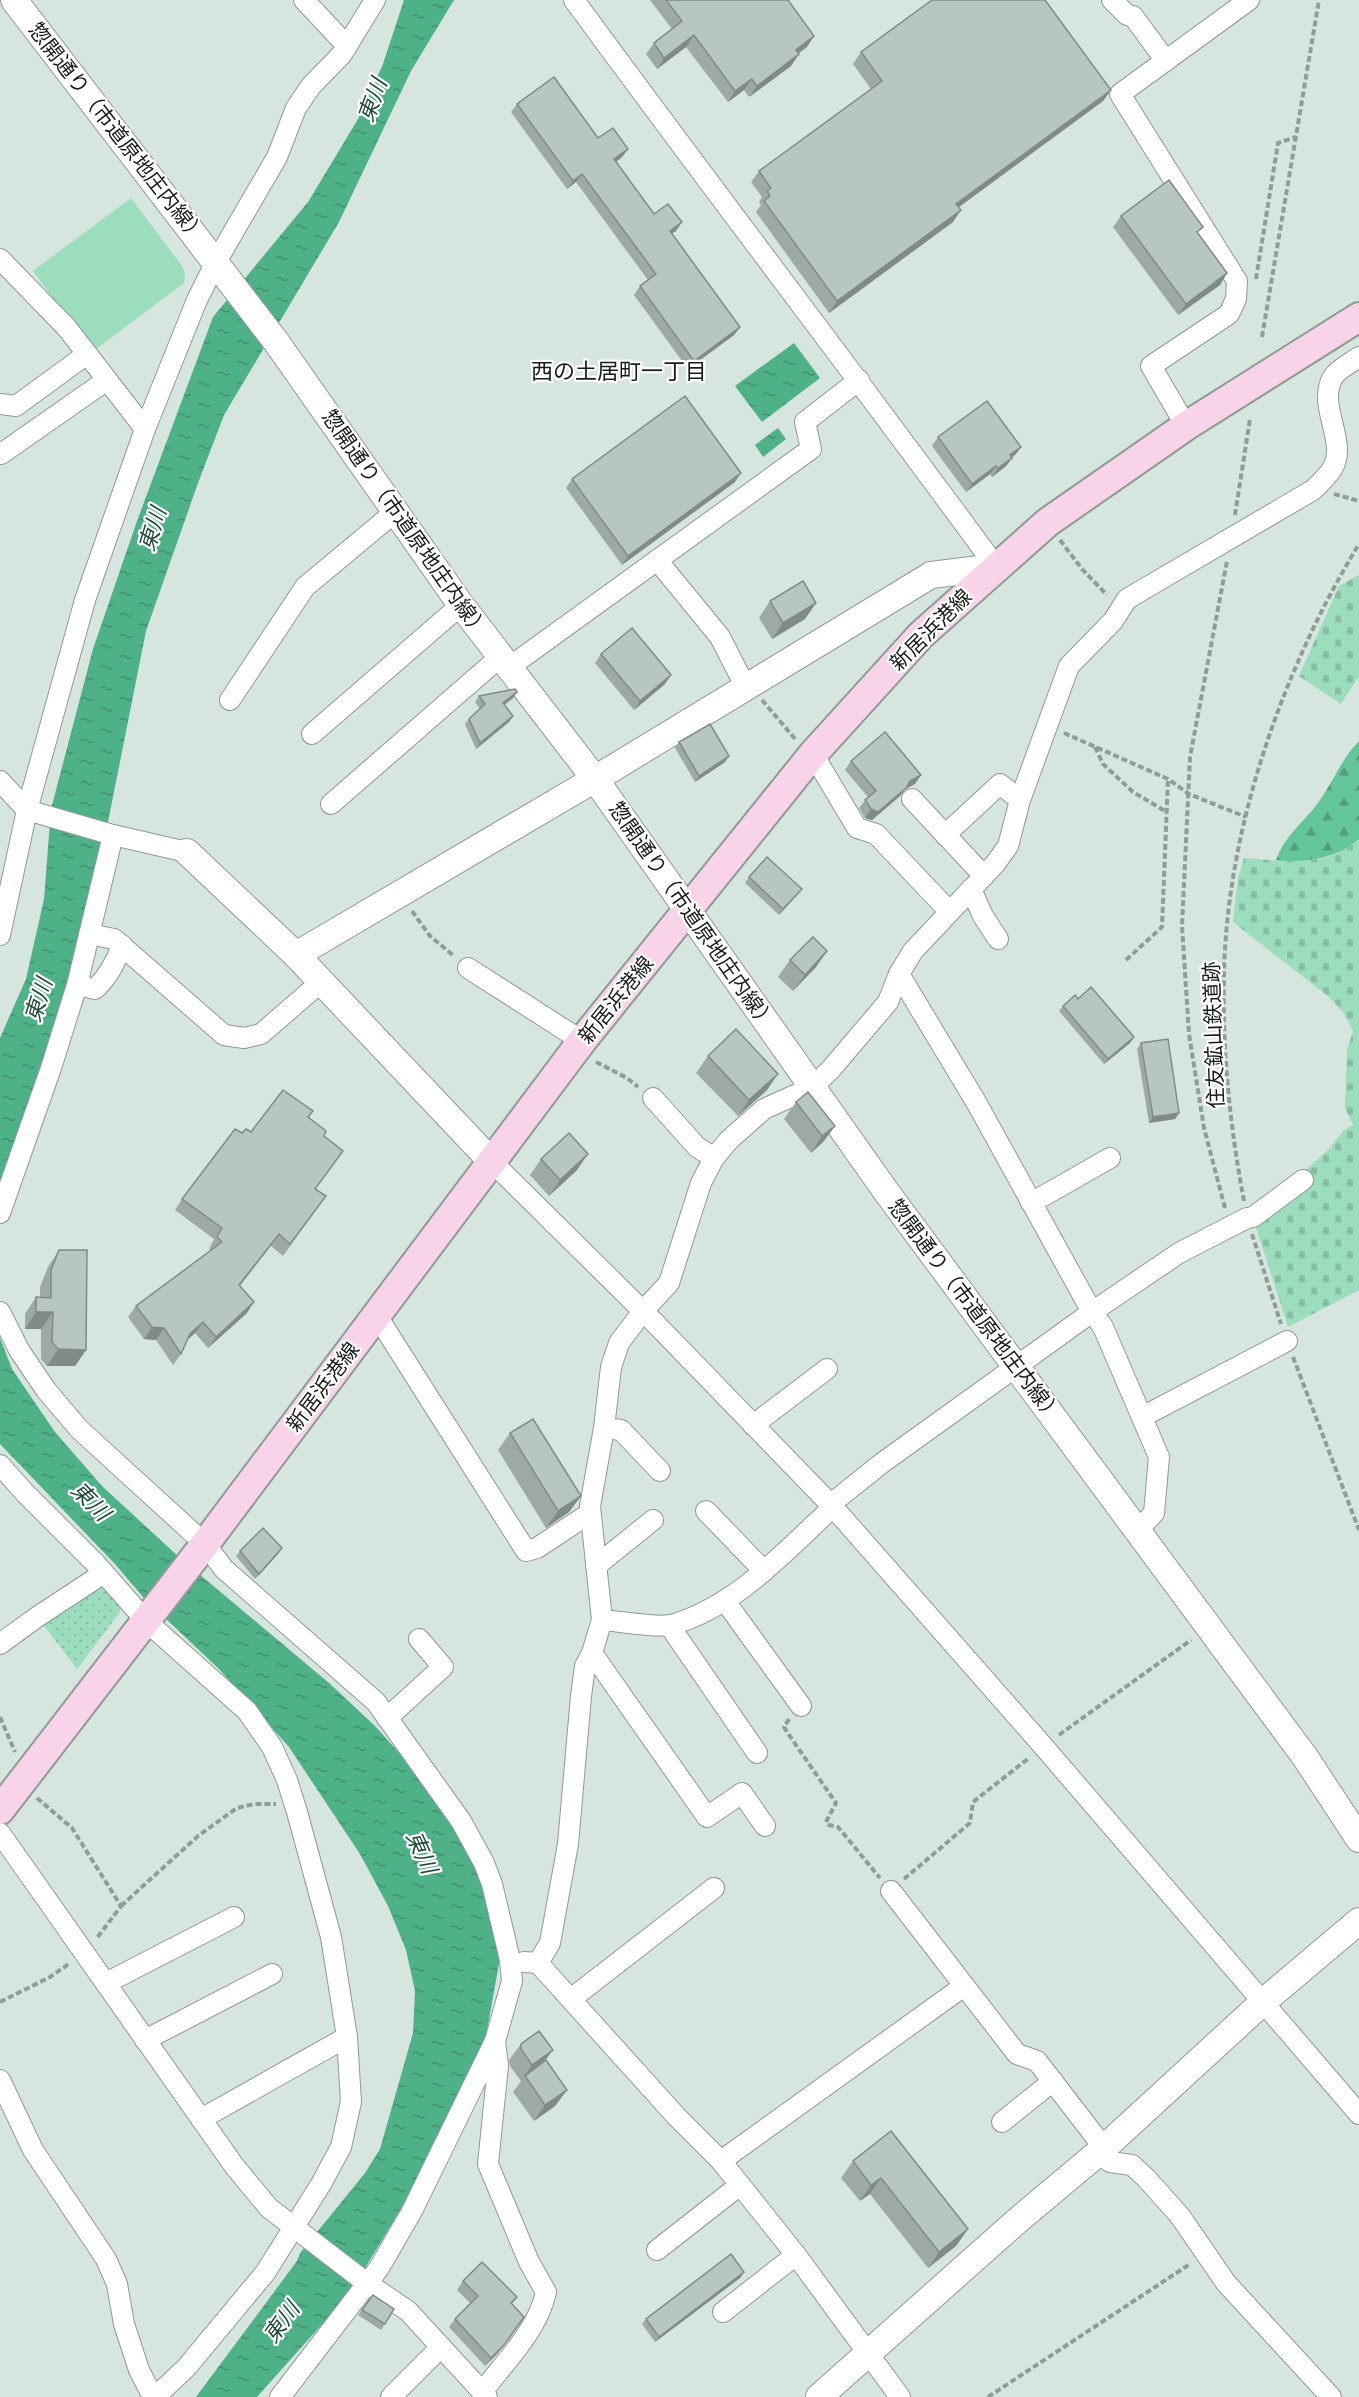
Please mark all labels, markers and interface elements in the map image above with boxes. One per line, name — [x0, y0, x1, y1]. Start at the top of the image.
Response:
street label: 惣開通り（市道原地庄内線） — [23, 16, 213, 249]
water label: 東川 — [349, 72, 393, 125]
district label: 西の土居町一丁目 — [531, 355, 707, 385]
street label: 惣開通り（市道原地庄内線） — [316, 404, 496, 643]
water label: 東川 — [130, 501, 172, 554]
street label: 新居浜港線 — [883, 582, 977, 676]
street label: 惣開通り（市道原地庄内線） — [603, 796, 783, 1035]
street label: 新居浜港線 — [571, 950, 659, 1049]
street label: 住友鉱山鉄道跡 — [1196, 961, 1230, 1109]
water label: 東川 — [16, 972, 58, 1025]
street label: 惣開通り（市道原地庄内線） — [882, 1193, 1069, 1428]
street label: 新居浜港線 — [279, 1336, 365, 1437]
water label: 東川 — [66, 1474, 119, 1528]
water label: 東川 — [400, 1825, 446, 1880]
water label: 東川 — [255, 2293, 306, 2348]

